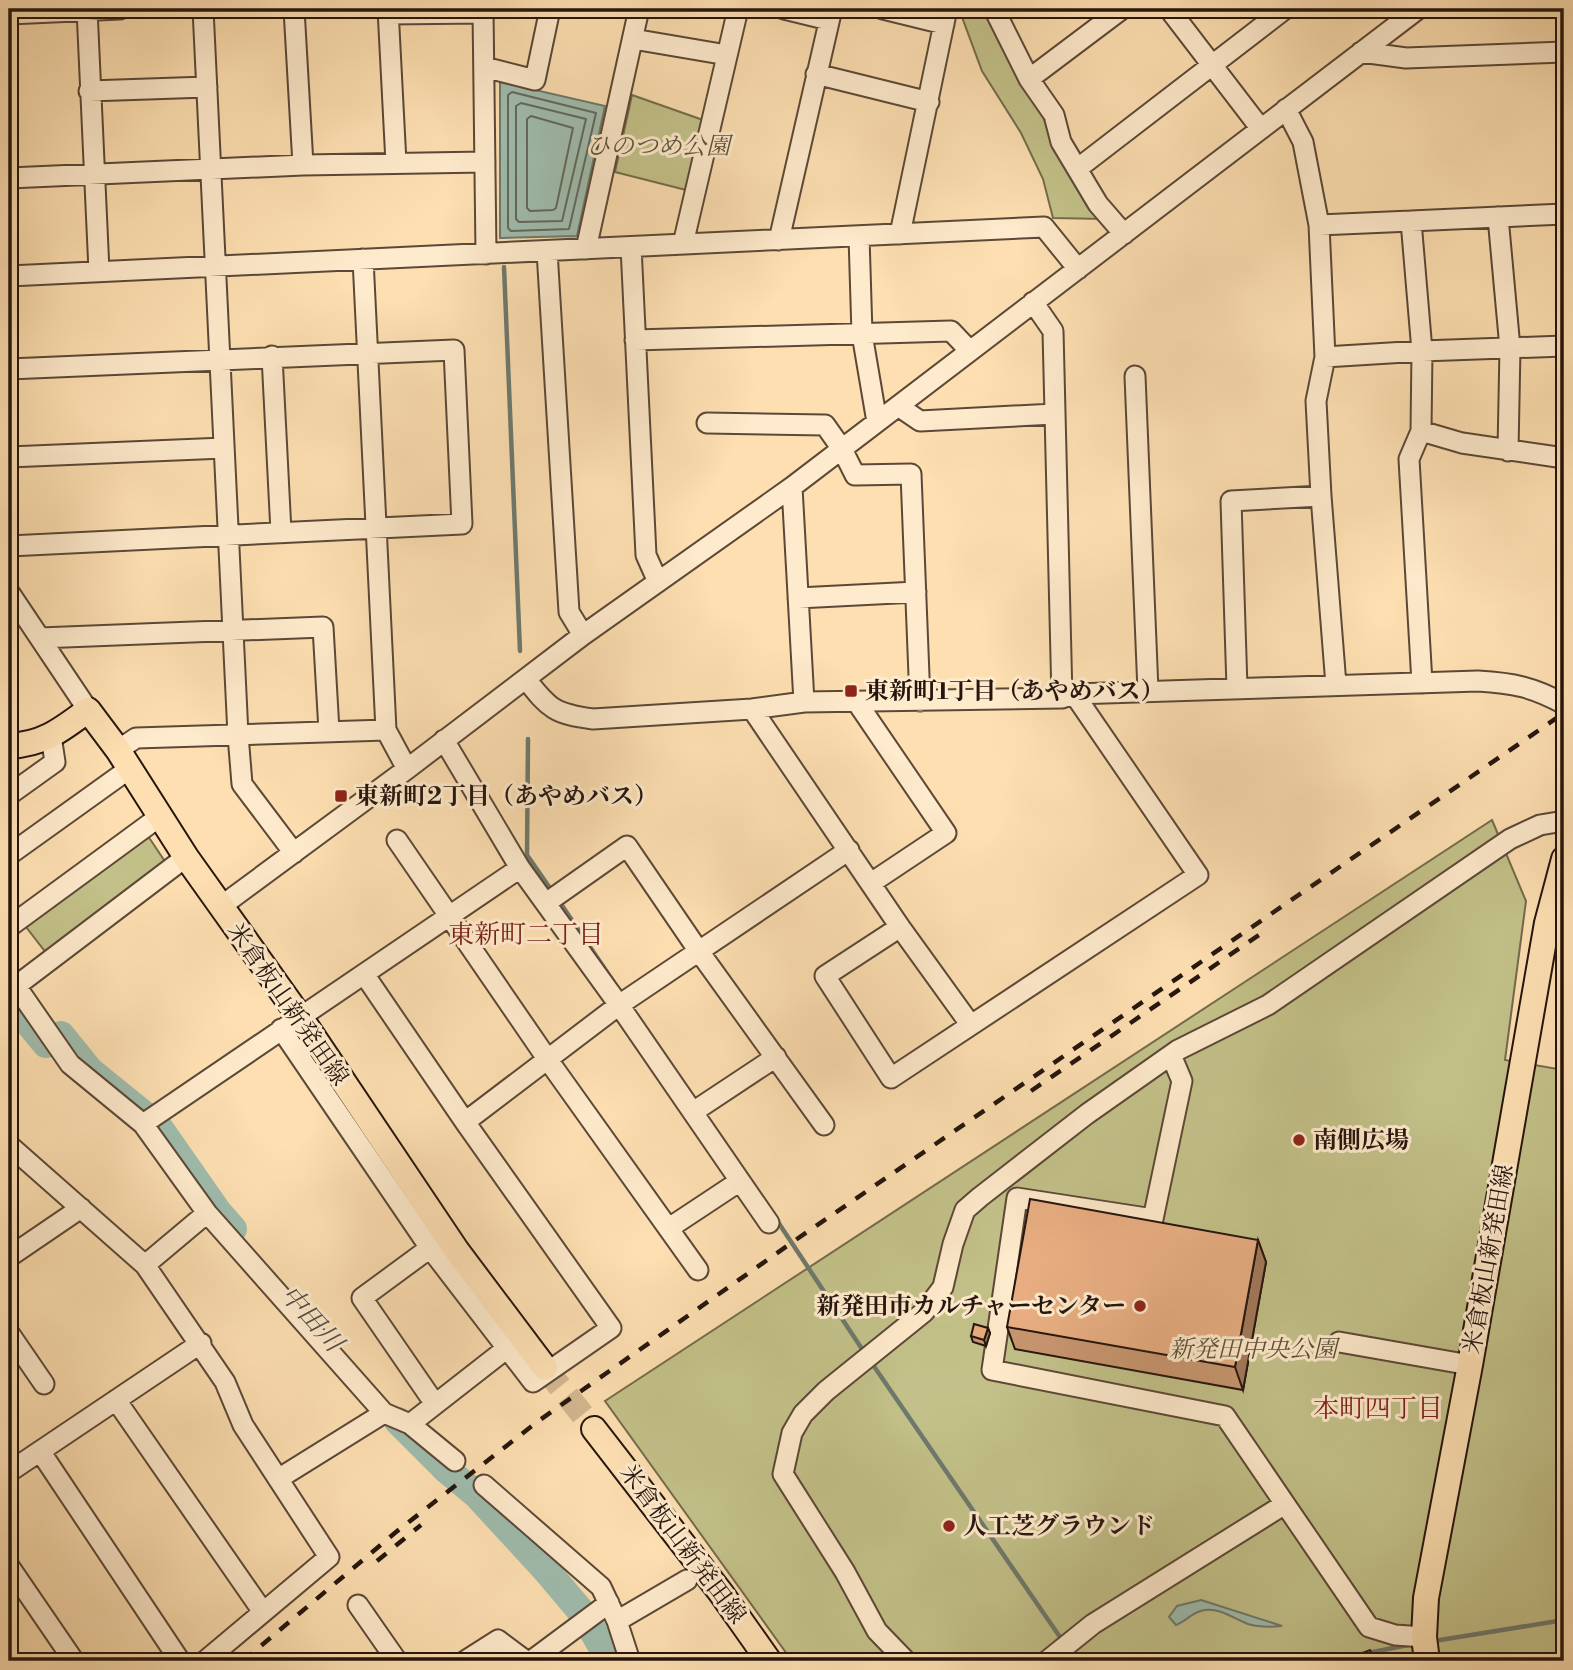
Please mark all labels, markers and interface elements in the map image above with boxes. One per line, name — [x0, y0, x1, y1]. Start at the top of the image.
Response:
park label: ひのつめ公園 — [586, 132, 734, 162]
place label: 東新町1丁目（あやめバス） — [865, 677, 1165, 707]
marker: 東新町1丁目（あやめバス） — [843, 683, 859, 699]
place label: 東新町2丁目（あやめバス） — [355, 782, 658, 812]
marker: 東新町2丁目（あやめバス） — [333, 788, 349, 804]
street label: 米倉板山新発田線 — [220, 917, 355, 1092]
district label: 東新町二丁目 — [448, 919, 604, 951]
place label: 南側広場 — [1313, 1126, 1409, 1156]
marker: 南側広場 — [1291, 1132, 1307, 1148]
street label: 米倉板山新発田線 — [1458, 1162, 1520, 1356]
water label: 中田川 — [273, 1279, 351, 1361]
place label: 新発田市カルチャーセンター — [816, 1292, 1126, 1322]
marker: 新発田市カルチャーセンター — [1132, 1298, 1148, 1314]
park label: 新発田中央公園 — [1169, 1335, 1341, 1365]
district label: 本町四丁目 — [1313, 1393, 1443, 1425]
street label: 米倉板山新発田線 — [612, 1459, 752, 1630]
place label: 人工芝グラウンド — [963, 1512, 1155, 1542]
marker: 人工芝グラウンド — [941, 1518, 957, 1534]

